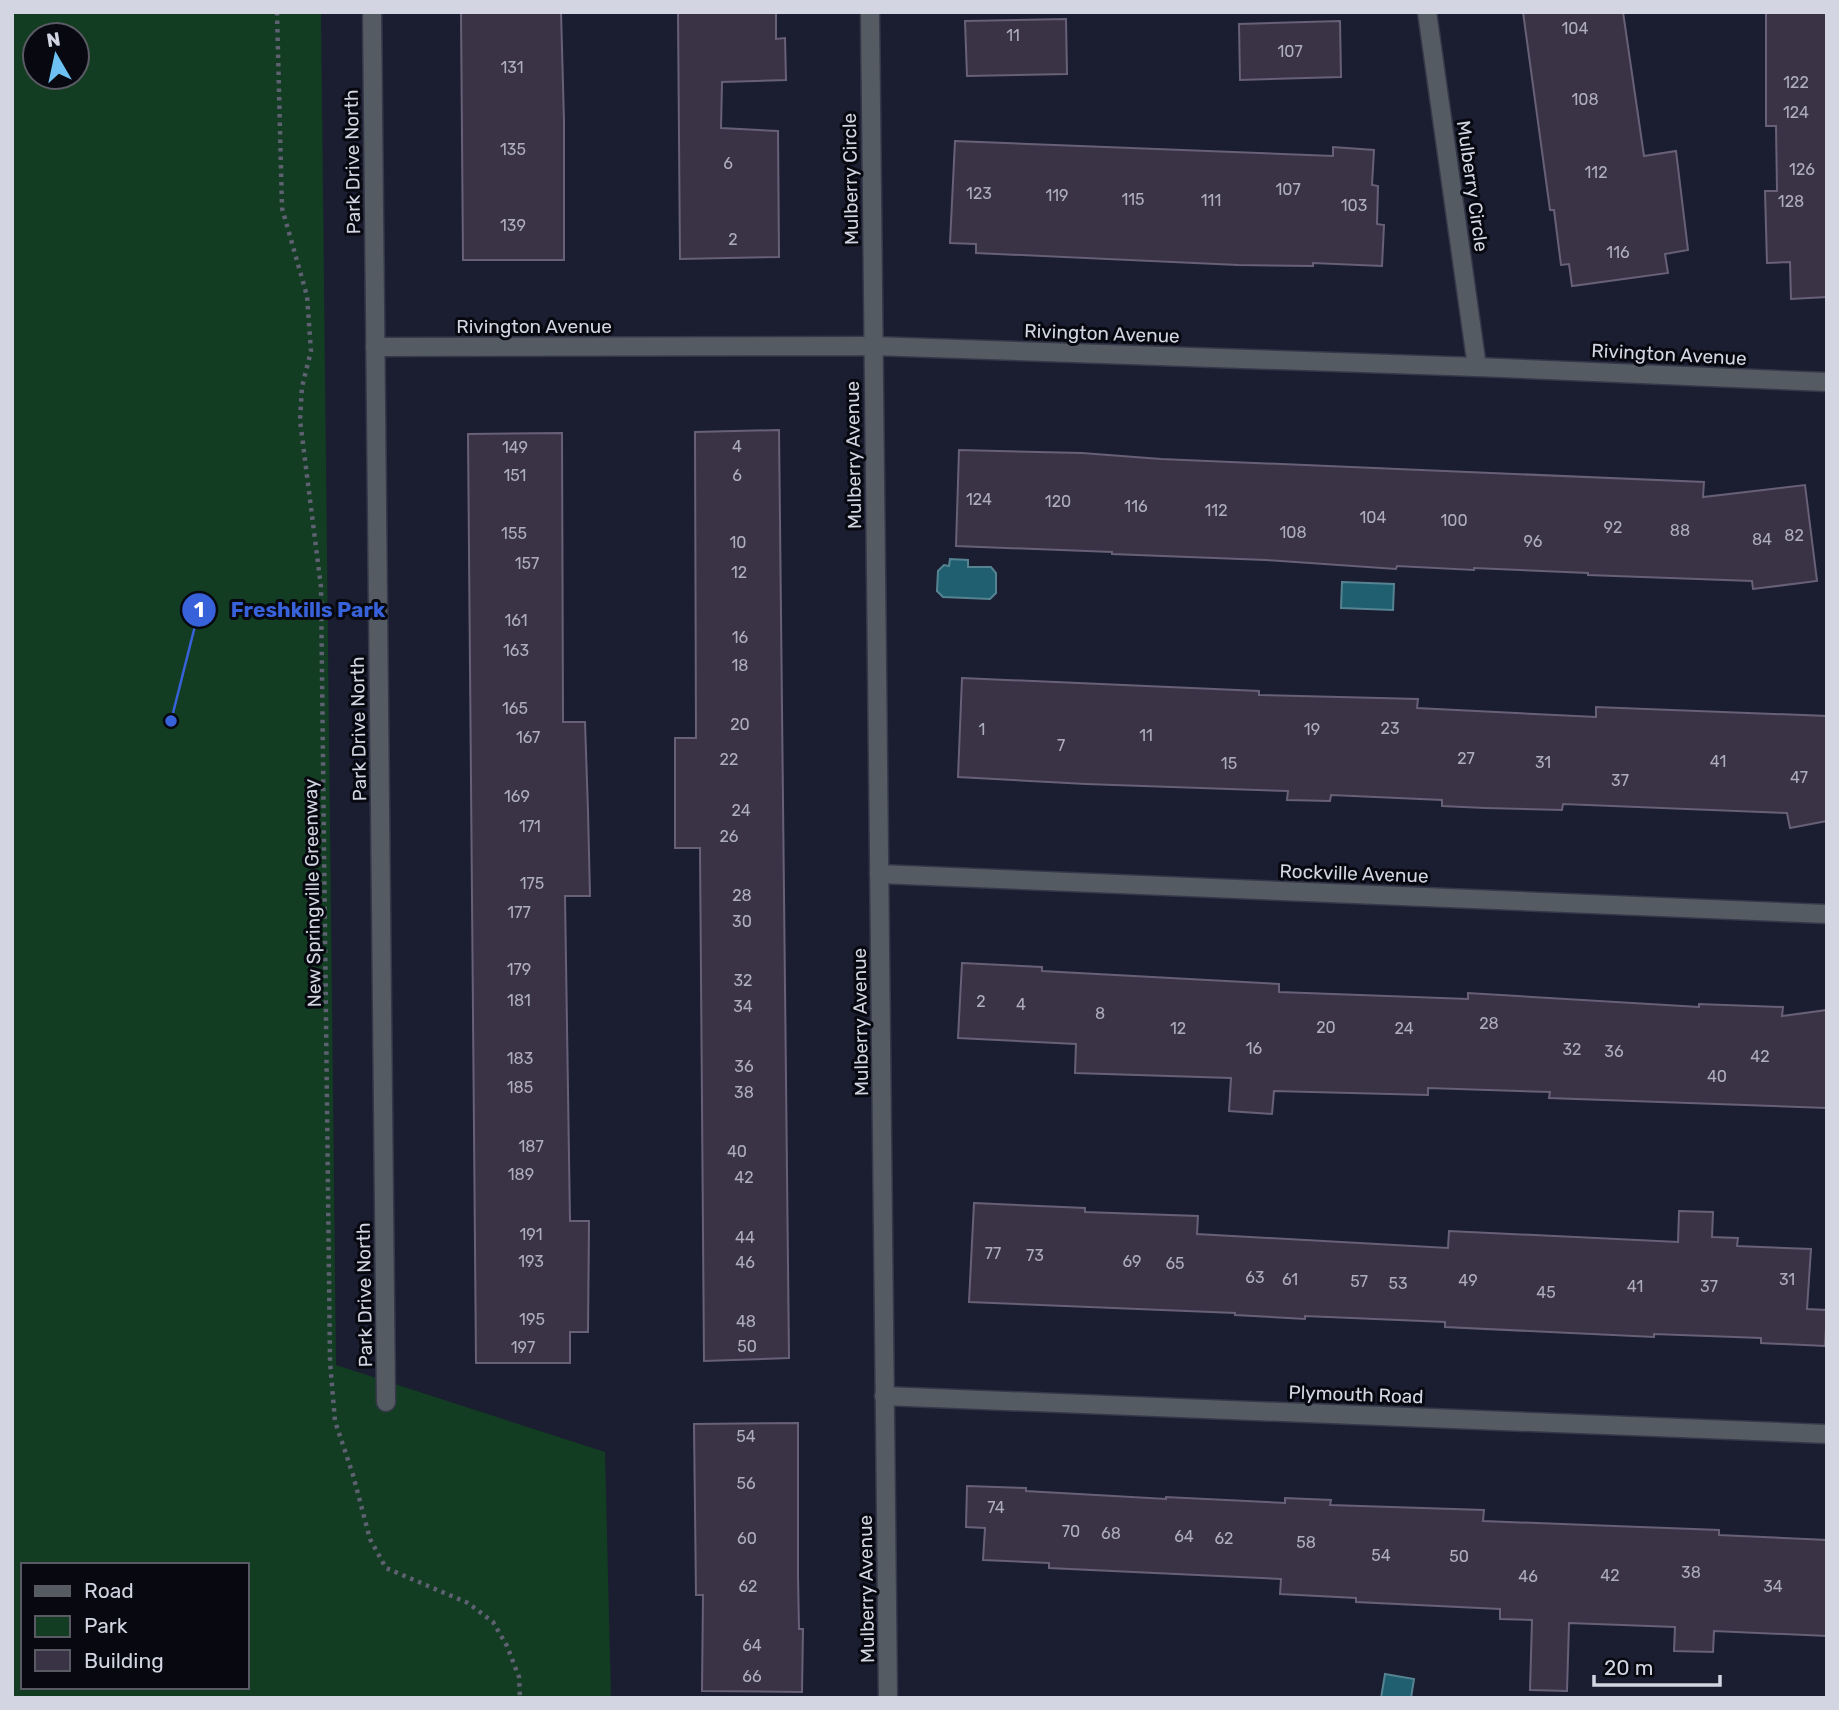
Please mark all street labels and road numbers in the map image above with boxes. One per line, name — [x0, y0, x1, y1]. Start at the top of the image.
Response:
street label: Park Drive North — [340, 89, 365, 235]
street label: Mulberry Circle — [838, 113, 863, 245]
street label: Mulberry Circle — [1452, 119, 1493, 253]
street label: Rivington Avenue — [456, 315, 612, 338]
street label: Rivington Avenue — [1024, 319, 1180, 348]
street label: Rivington Avenue — [1591, 339, 1747, 370]
street label: Mulberry Avenue — [841, 381, 866, 529]
street label: Park Drive North — [346, 656, 371, 802]
street label: New Springville Greenway — [299, 778, 326, 1008]
street label: Rockville Avenue — [1279, 859, 1429, 888]
street label: Mulberry Avenue — [848, 948, 873, 1096]
street label: Park Drive North — [352, 1222, 377, 1368]
street label: Plymouth Road — [1288, 1381, 1424, 1408]
street label: Mulberry Avenue — [854, 1515, 879, 1663]

